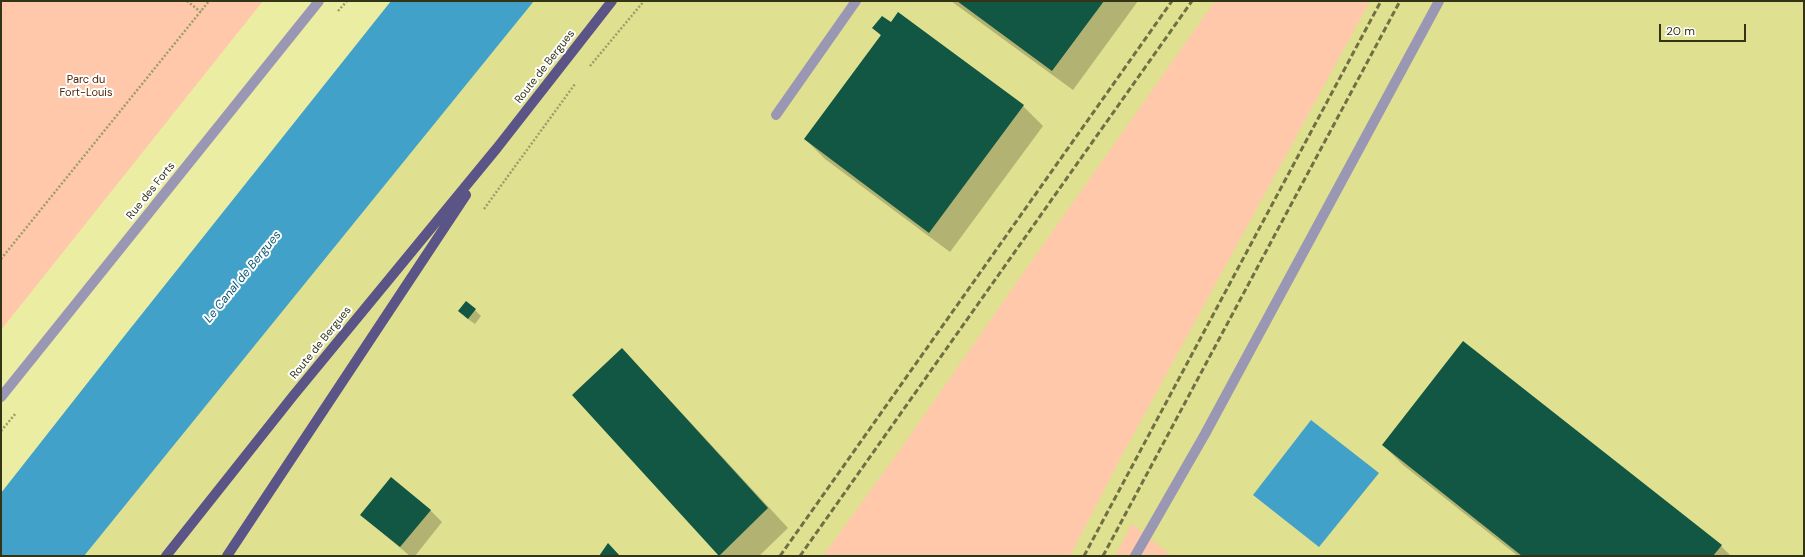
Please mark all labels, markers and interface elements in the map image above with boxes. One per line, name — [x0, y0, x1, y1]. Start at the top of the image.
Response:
scale bar — [1661, 16, 1748, 42]
text: 20 m — [1666, 23, 1695, 39]
street label: Route de Bergues — [512, 28, 578, 106]
park label: Parc du Fort-Louis — [59, 73, 113, 99]
street label: Rue des Forts — [124, 160, 178, 222]
water label: Le Canal de Bergues — [202, 228, 284, 326]
street label: Route de Bergues — [288, 304, 354, 382]

